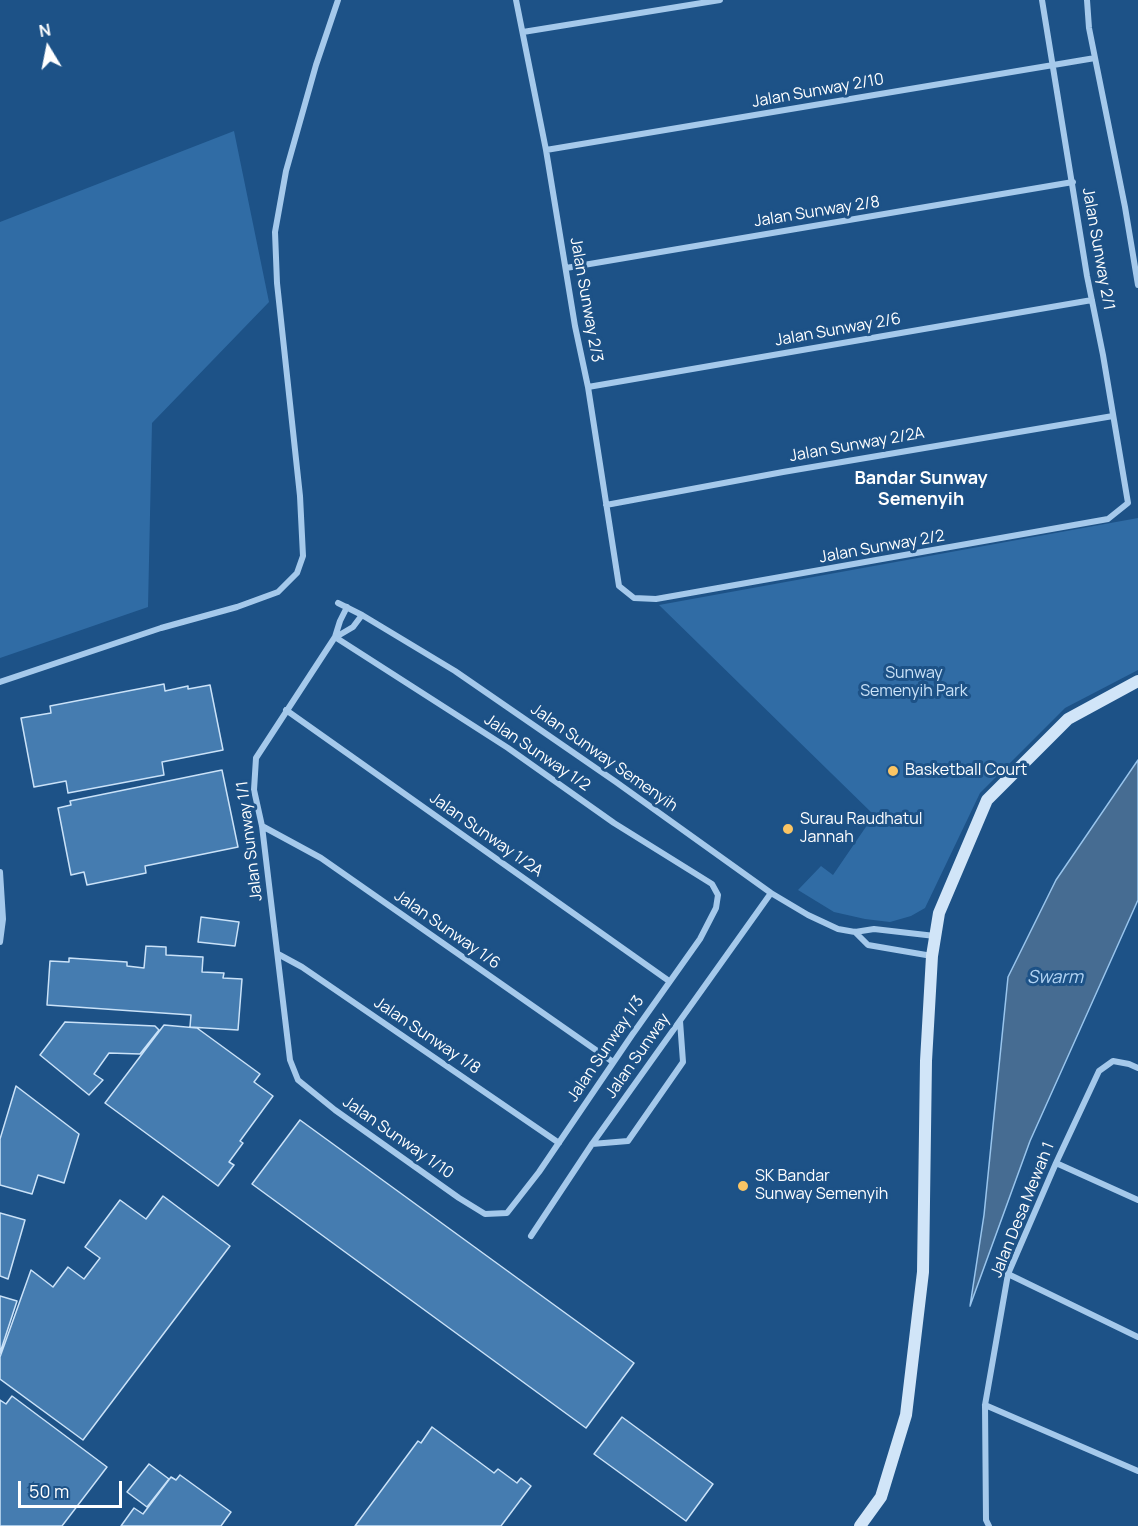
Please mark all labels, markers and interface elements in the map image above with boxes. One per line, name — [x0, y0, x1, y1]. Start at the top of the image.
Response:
north arrow — [18, 18, 78, 78]
text: N — [37, 18, 52, 42]
street label: Jalan Sunway 2/10 — [751, 70, 885, 112]
street label: Jalan Sunway 2/1 — [1078, 186, 1118, 312]
street label: Jalan Sunway 2/8 — [753, 193, 881, 231]
street label: Jalan Sunway 2/3 — [566, 236, 606, 364]
street label: Jalan Sunway 2/6 — [774, 309, 902, 351]
street label: Jalan Sunway 2/2A — [788, 424, 926, 466]
district label: Bandar Sunway Semenyih — [854, 468, 988, 510]
street label: Jalan Sunway 2/2 — [818, 527, 946, 567]
park label: Sunway Semenyih Park — [860, 664, 968, 702]
street label: Jalan Sunway Semenyih — [527, 700, 681, 816]
street label: Jalan Sunway 1/2 — [480, 710, 594, 796]
place label: Basketball Court — [905, 761, 1027, 781]
marker: Basketball Court — [886, 764, 900, 778]
street label: Jalan Sunway 1/1 — [233, 780, 267, 902]
street label: Jalan Sunway 1/2A — [426, 789, 546, 881]
place label: Surau Raudhatul Jannah — [800, 810, 922, 848]
marker: Surau Raudhatul Jannah — [781, 822, 795, 836]
street label: Jalan Sunway 1/6 — [390, 886, 504, 974]
water label: Swarm — [1027, 967, 1083, 989]
street label: Jalan Sunway 1/3 — [563, 992, 649, 1106]
street label: Jalan Sunway 1/8 — [370, 993, 484, 1079]
street label: Jalan Sunway — [602, 1010, 674, 1102]
street label: Jalan Sunway 1/10 — [339, 1093, 457, 1183]
street label: Jalan Desa Mewah 1 — [987, 1139, 1059, 1281]
place label: SK Bandar Sunway Semenyih — [755, 1167, 888, 1205]
marker: SK Bandar Sunway Semenyih — [736, 1179, 750, 1193]
scale bar — [21, 1469, 124, 1507]
text: 50 m — [29, 1479, 69, 1503]

